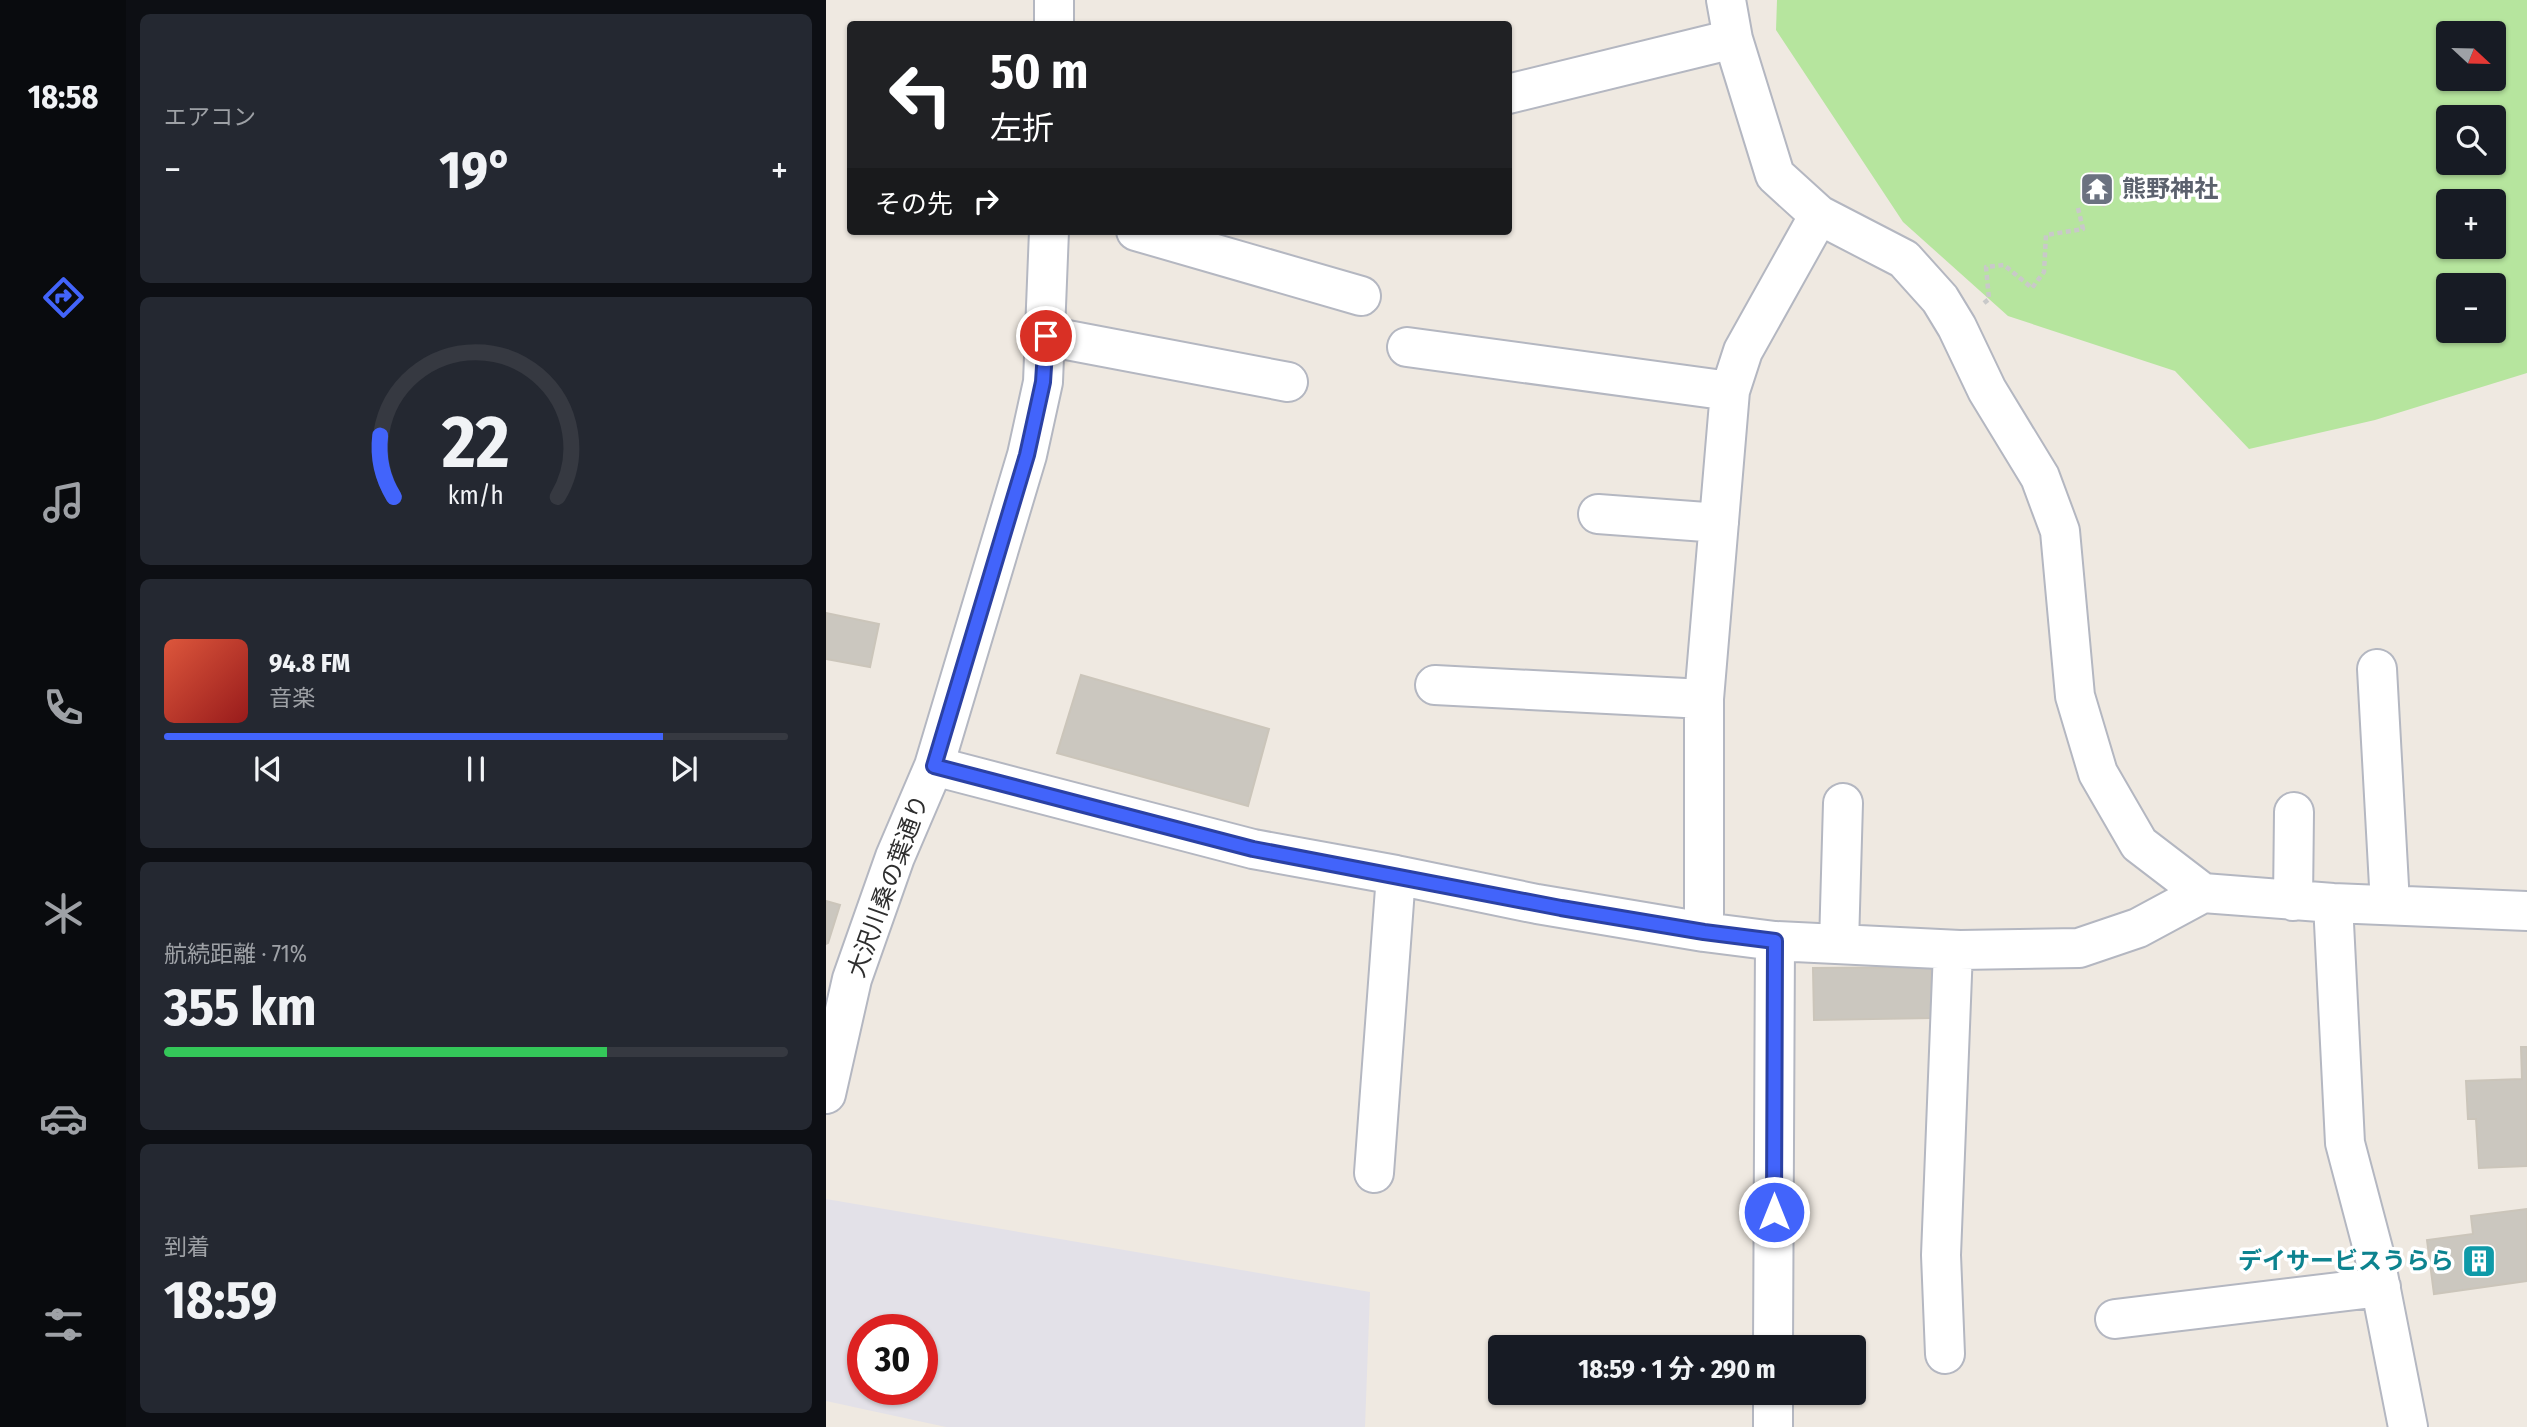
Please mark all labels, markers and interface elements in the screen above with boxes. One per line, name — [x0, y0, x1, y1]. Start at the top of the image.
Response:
north arrow — [2436, 21, 2506, 91]
map controls — [2436, 21, 2506, 343]
text: 50 m — [990, 42, 1088, 101]
icon: left — [875, 49, 966, 140]
text: 18:58 — [28, 78, 98, 116]
text: エアコン — [164, 103, 256, 131]
button: search — [2436, 105, 2506, 175]
text: 左折 — [990, 109, 1054, 147]
text: 19° — [439, 139, 513, 202]
text: − — [164, 147, 181, 193]
text: + — [771, 147, 788, 193]
temple icon: 熊野神社 — [2078, 170, 2116, 208]
place label: 熊野神社 — [2122, 175, 2218, 203]
icon: right — [967, 182, 1005, 220]
text: その先 — [875, 189, 953, 220]
button: + — [2436, 189, 2506, 259]
icon: directions — [39, 273, 88, 322]
button: − — [2436, 273, 2506, 343]
pin — [1016, 306, 1076, 366]
icon: arrive — [1027, 317, 1065, 355]
text: 22 — [441, 399, 510, 486]
icon: music — [39, 478, 88, 527]
text: km/h — [448, 481, 504, 511]
text: 94.8 FM — [269, 648, 350, 679]
icon: phone — [39, 683, 88, 732]
text: 音楽 — [269, 684, 315, 712]
icon: previous — [249, 750, 287, 788]
icon: pause — [457, 750, 495, 788]
icon: next — [665, 750, 703, 788]
street label: 大沢川桑の葉通り — [842, 791, 934, 981]
icon: climate — [39, 889, 88, 938]
text: 航続距離 · 71% — [164, 940, 307, 968]
text: 355 km — [164, 976, 316, 1039]
icon: car — [39, 1094, 88, 1143]
position arrow — [1737, 1175, 1811, 1249]
text: 到着 — [164, 1233, 210, 1261]
building icon: デイサービスうらら — [2460, 1242, 2498, 1280]
place label: デイサービスうらら — [2238, 1247, 2454, 1275]
text: 18:59 — [164, 1269, 277, 1332]
icon: filters — [39, 1300, 88, 1349]
speed limit sign: 30 — [847, 1314, 938, 1405]
text: 18:59 · 1 分 · 290 m — [1578, 1354, 1776, 1385]

